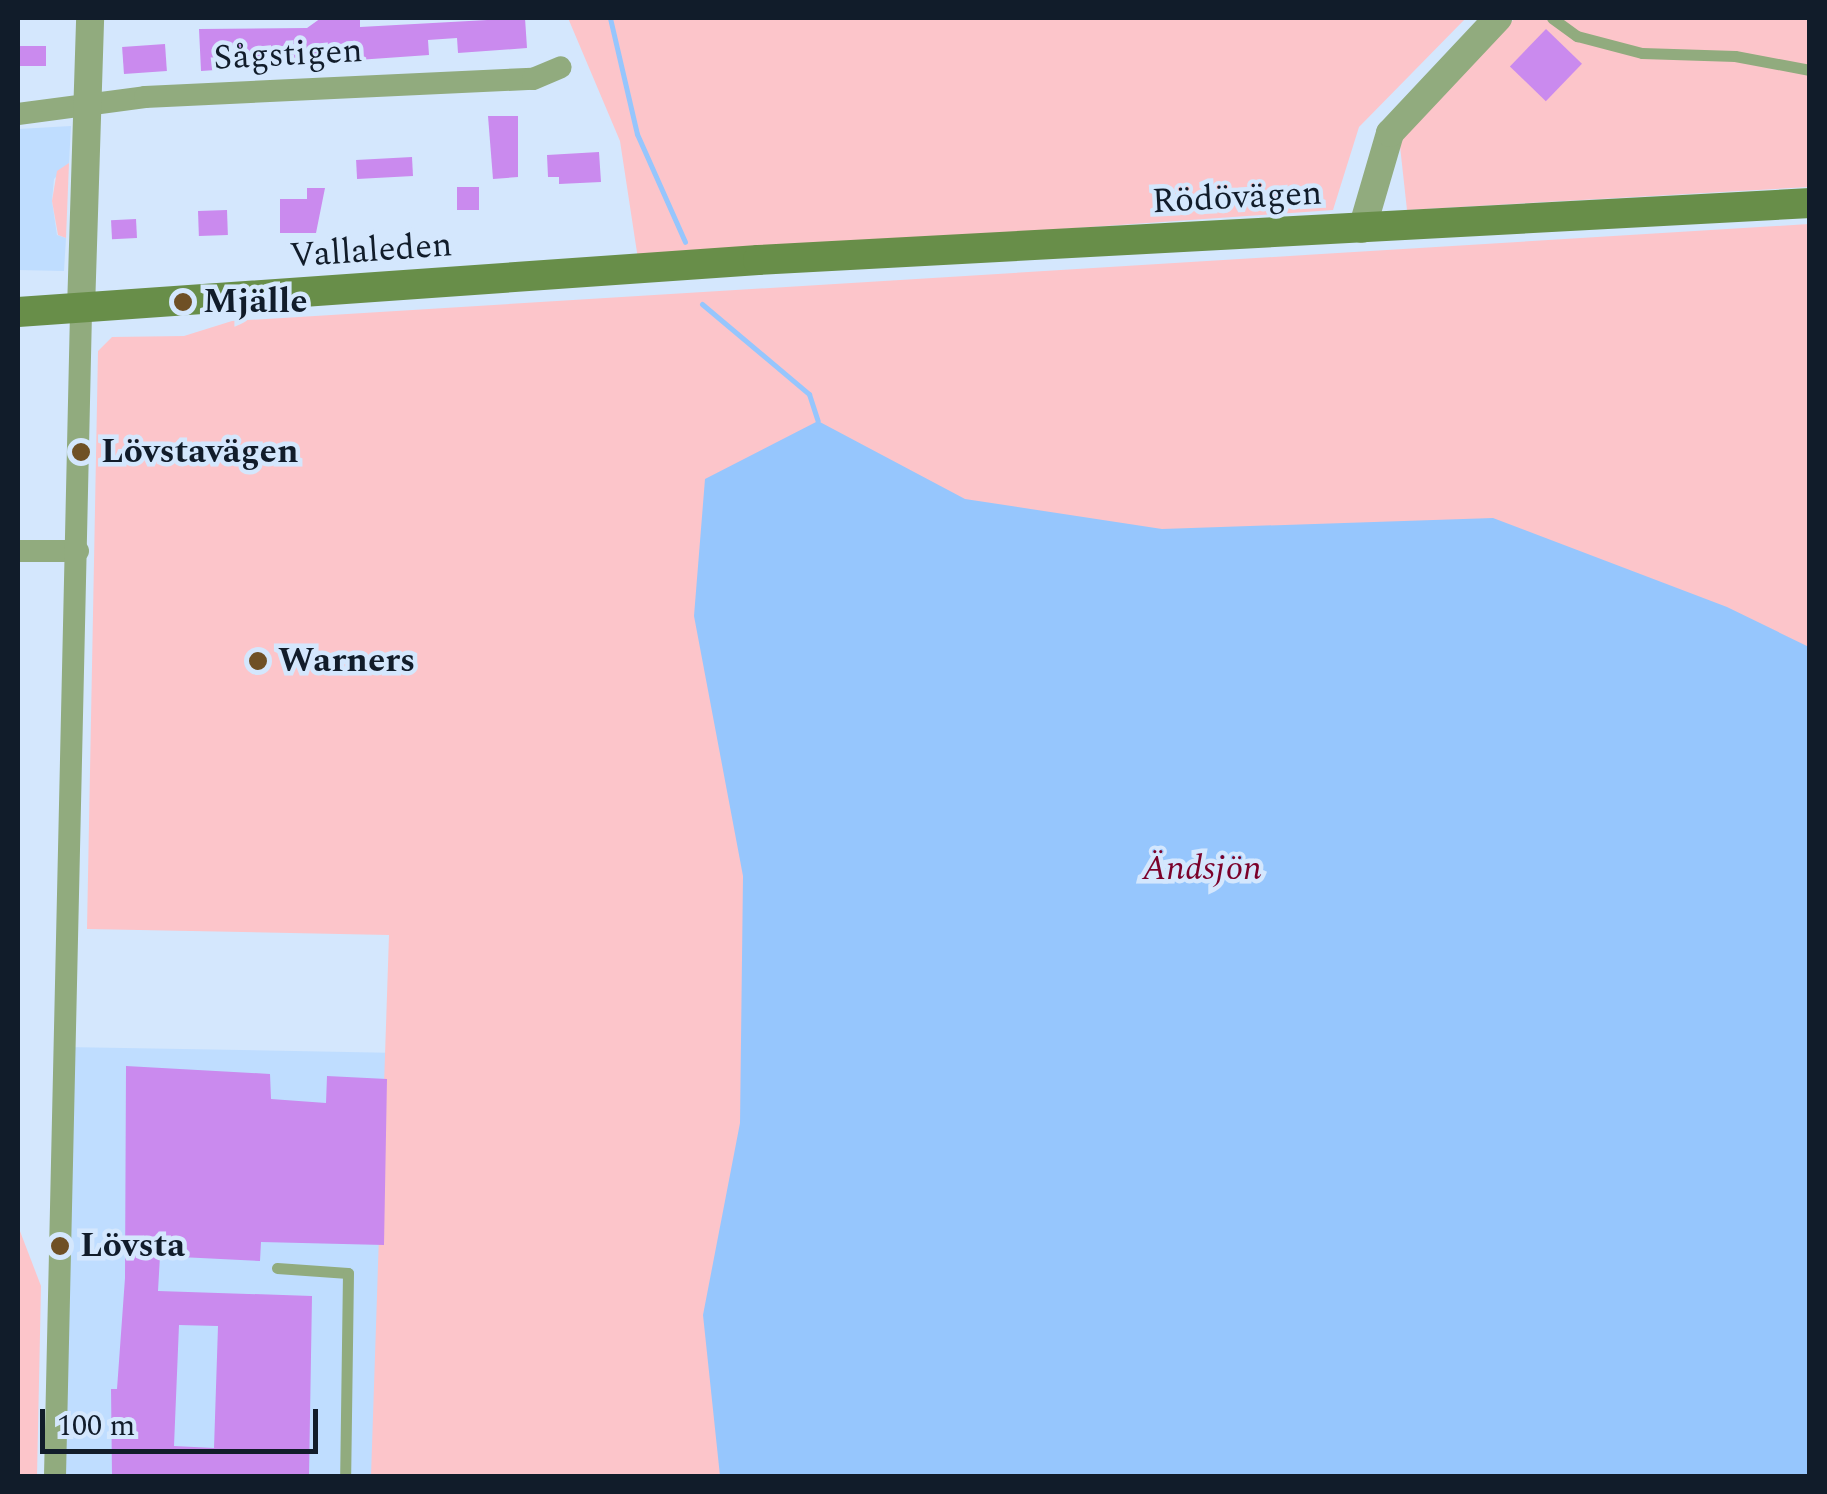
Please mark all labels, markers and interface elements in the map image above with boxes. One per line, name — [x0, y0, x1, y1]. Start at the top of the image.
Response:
street label: Sågstigen — [212, 30, 364, 80]
street label: Rödövägen — [1151, 173, 1323, 223]
street label: Vallaleden — [288, 224, 454, 278]
place label: Mjälle — [203, 281, 308, 323]
marker: Mjälle — [172, 291, 194, 313]
place label: Lövstavägen — [101, 431, 299, 473]
marker: Lövstavägen — [70, 441, 92, 463]
place label: Warners — [278, 640, 415, 682]
marker: Warners — [247, 650, 269, 672]
park label: Ändsjön — [1142, 848, 1262, 890]
place label: Lövsta — [80, 1225, 185, 1267]
marker: Lövsta — [49, 1235, 71, 1257]
scale bar — [45, 1389, 322, 1451]
text: 100 m — [57, 1403, 135, 1449]

